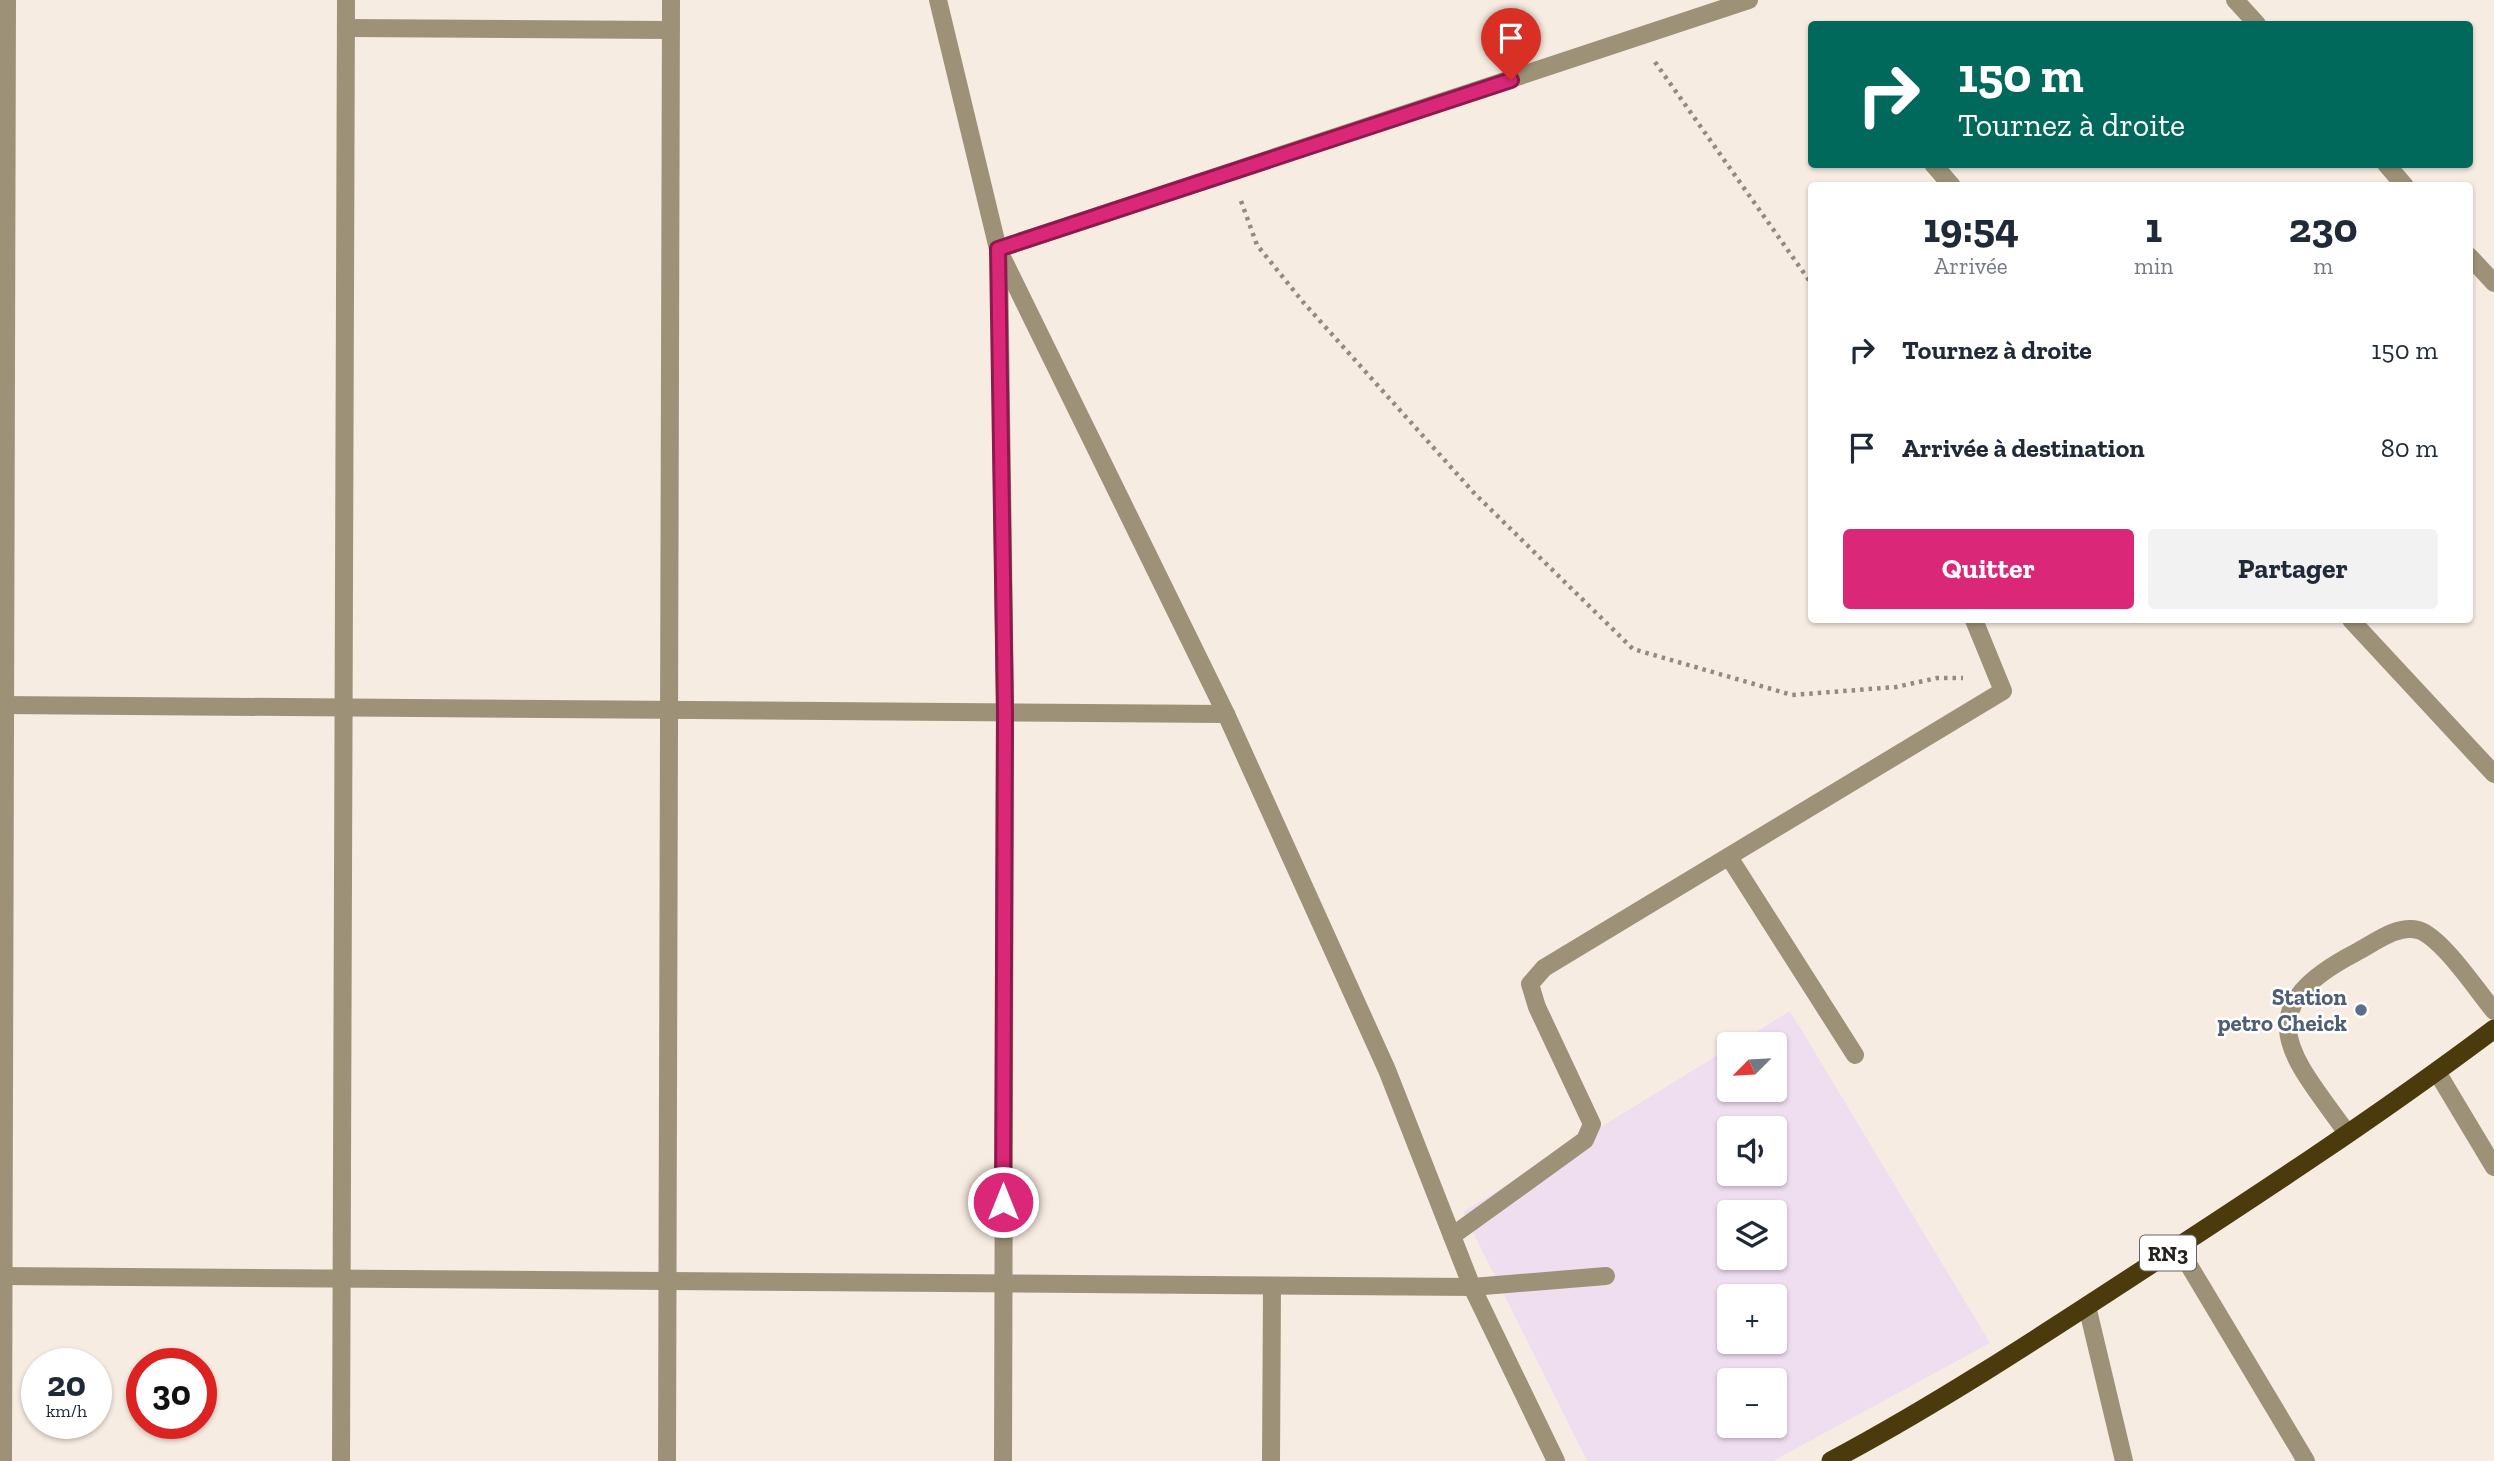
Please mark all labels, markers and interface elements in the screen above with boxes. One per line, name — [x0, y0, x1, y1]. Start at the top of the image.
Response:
pin — [1481, 8, 1541, 80]
icon: arrive — [1492, 19, 1530, 57]
text: 150 m — [1958, 46, 2084, 105]
icon: right — [1843, 49, 1934, 140]
text: Tournez à droite — [1958, 106, 2185, 144]
text: 19:54 — [1923, 202, 2019, 253]
text: 1 — [2145, 202, 2162, 253]
text: 230 — [2289, 202, 2358, 253]
text: Arrivée — [1934, 252, 2008, 280]
text: min — [2134, 252, 2174, 280]
text: m — [2313, 252, 2333, 280]
icon: right — [1843, 331, 1881, 369]
text: Tournez à droite — [1902, 334, 2092, 366]
text: 150 m — [2371, 334, 2438, 366]
icon: arrive — [1843, 429, 1881, 467]
text: Arrivée à destination — [1902, 432, 2145, 464]
text: 80 m — [2381, 432, 2438, 464]
button: Quitter — [1843, 529, 2134, 609]
button: Partager — [2148, 529, 2438, 609]
place label: Station petro Cheick — [2217, 983, 2347, 1037]
marker: Station petro Cheick — [2353, 1002, 2369, 1018]
north arrow — [1717, 1032, 1787, 1102]
map controls — [1717, 1032, 1787, 1438]
button: sound — [1717, 1116, 1787, 1186]
position arrow — [966, 1165, 1040, 1239]
button: layers — [1717, 1200, 1787, 1270]
road number: RN3 — [2140, 1236, 2196, 1270]
button: + — [1717, 1284, 1787, 1354]
speed limit sign: 30 — [126, 1348, 217, 1439]
text: 20 — [47, 1363, 86, 1405]
button: − — [1717, 1368, 1787, 1438]
text: km/h — [46, 1400, 87, 1422]

